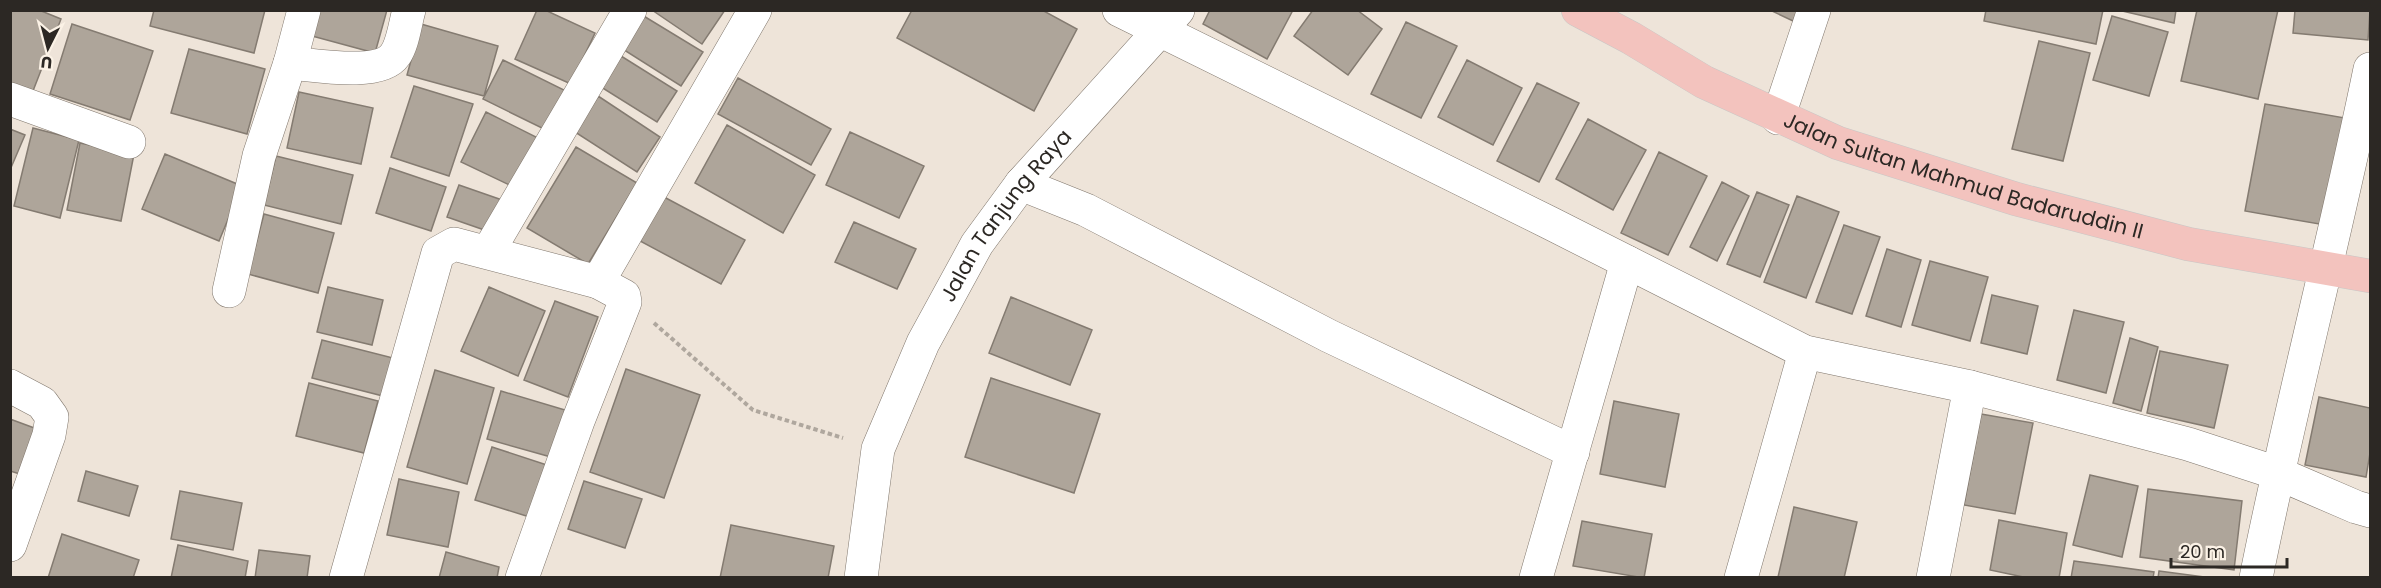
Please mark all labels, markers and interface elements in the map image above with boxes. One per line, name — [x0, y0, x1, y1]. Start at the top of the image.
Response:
north arrow — [18, 18, 78, 78]
text: U — [40, 50, 53, 74]
street label: Jalan Sultan Mahmud Badaruddin II — [1779, 105, 2147, 246]
street label: Jalan Tanjung Raya — [933, 122, 1078, 307]
scale bar — [2171, 531, 2286, 569]
text: 20 m — [2180, 539, 2225, 564]

